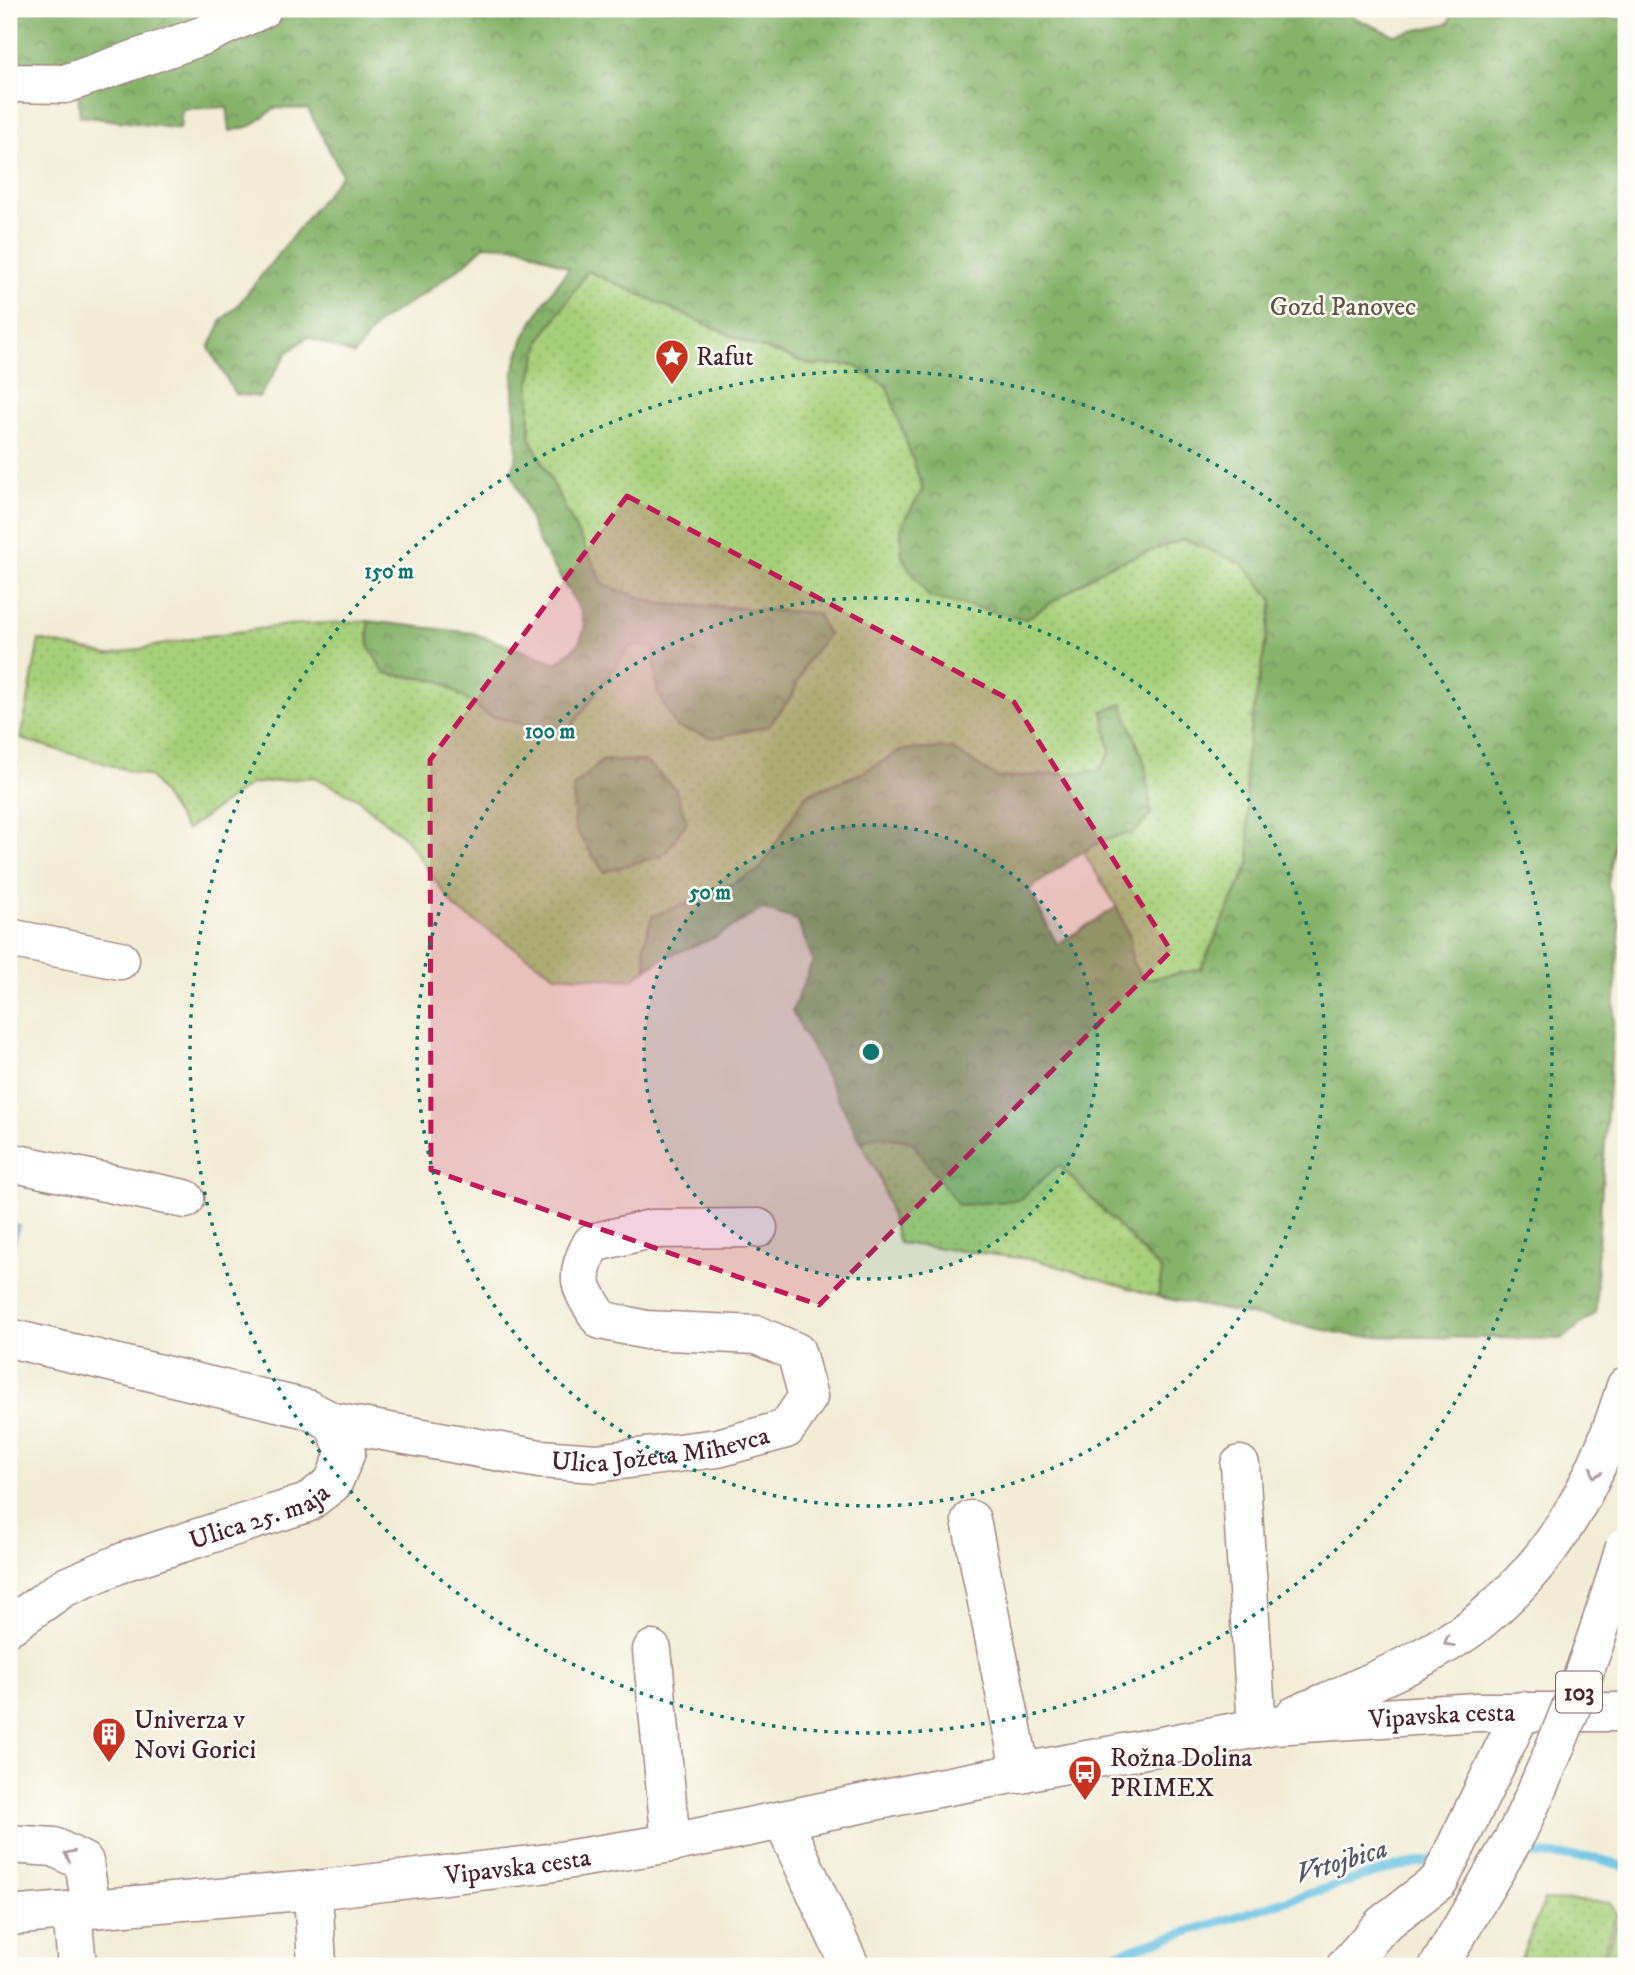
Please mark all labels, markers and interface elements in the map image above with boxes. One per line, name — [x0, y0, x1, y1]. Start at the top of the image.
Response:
park label: Gozd Panovec — [1270, 291, 1416, 324]
place icon: Rafut — [653, 337, 691, 386]
place label: Rafut — [696, 341, 754, 374]
text: 150 m — [364, 559, 414, 585]
text: 100 m — [525, 719, 575, 745]
text: 50 m — [688, 880, 731, 906]
centre of rings — [859, 1040, 883, 1064]
street label: Ulica Jožeta Mihevca — [550, 1419, 773, 1481]
one-way arrow — [1589, 1466, 1603, 1478]
street label: Ulica 25. maja — [185, 1477, 337, 1558]
one-way arrow — [1443, 1634, 1455, 1647]
road number: 103 — [1556, 1672, 1602, 1712]
street label: Vipavska cesta — [1367, 1697, 1515, 1737]
place label: Univerza v Novi Gorici — [134, 1704, 256, 1767]
building icon: Univerza v Novi Gorici — [90, 1715, 128, 1764]
place label: Rožna Dolina PRIMEX — [1110, 1742, 1252, 1805]
bus stop icon: Rožna Dolina PRIMEX — [1066, 1753, 1104, 1802]
water label: Vrtojbica — [1291, 1831, 1392, 1892]
street label: Vipavska cesta — [442, 1841, 593, 1893]
one-way arrow — [64, 1850, 76, 1864]

